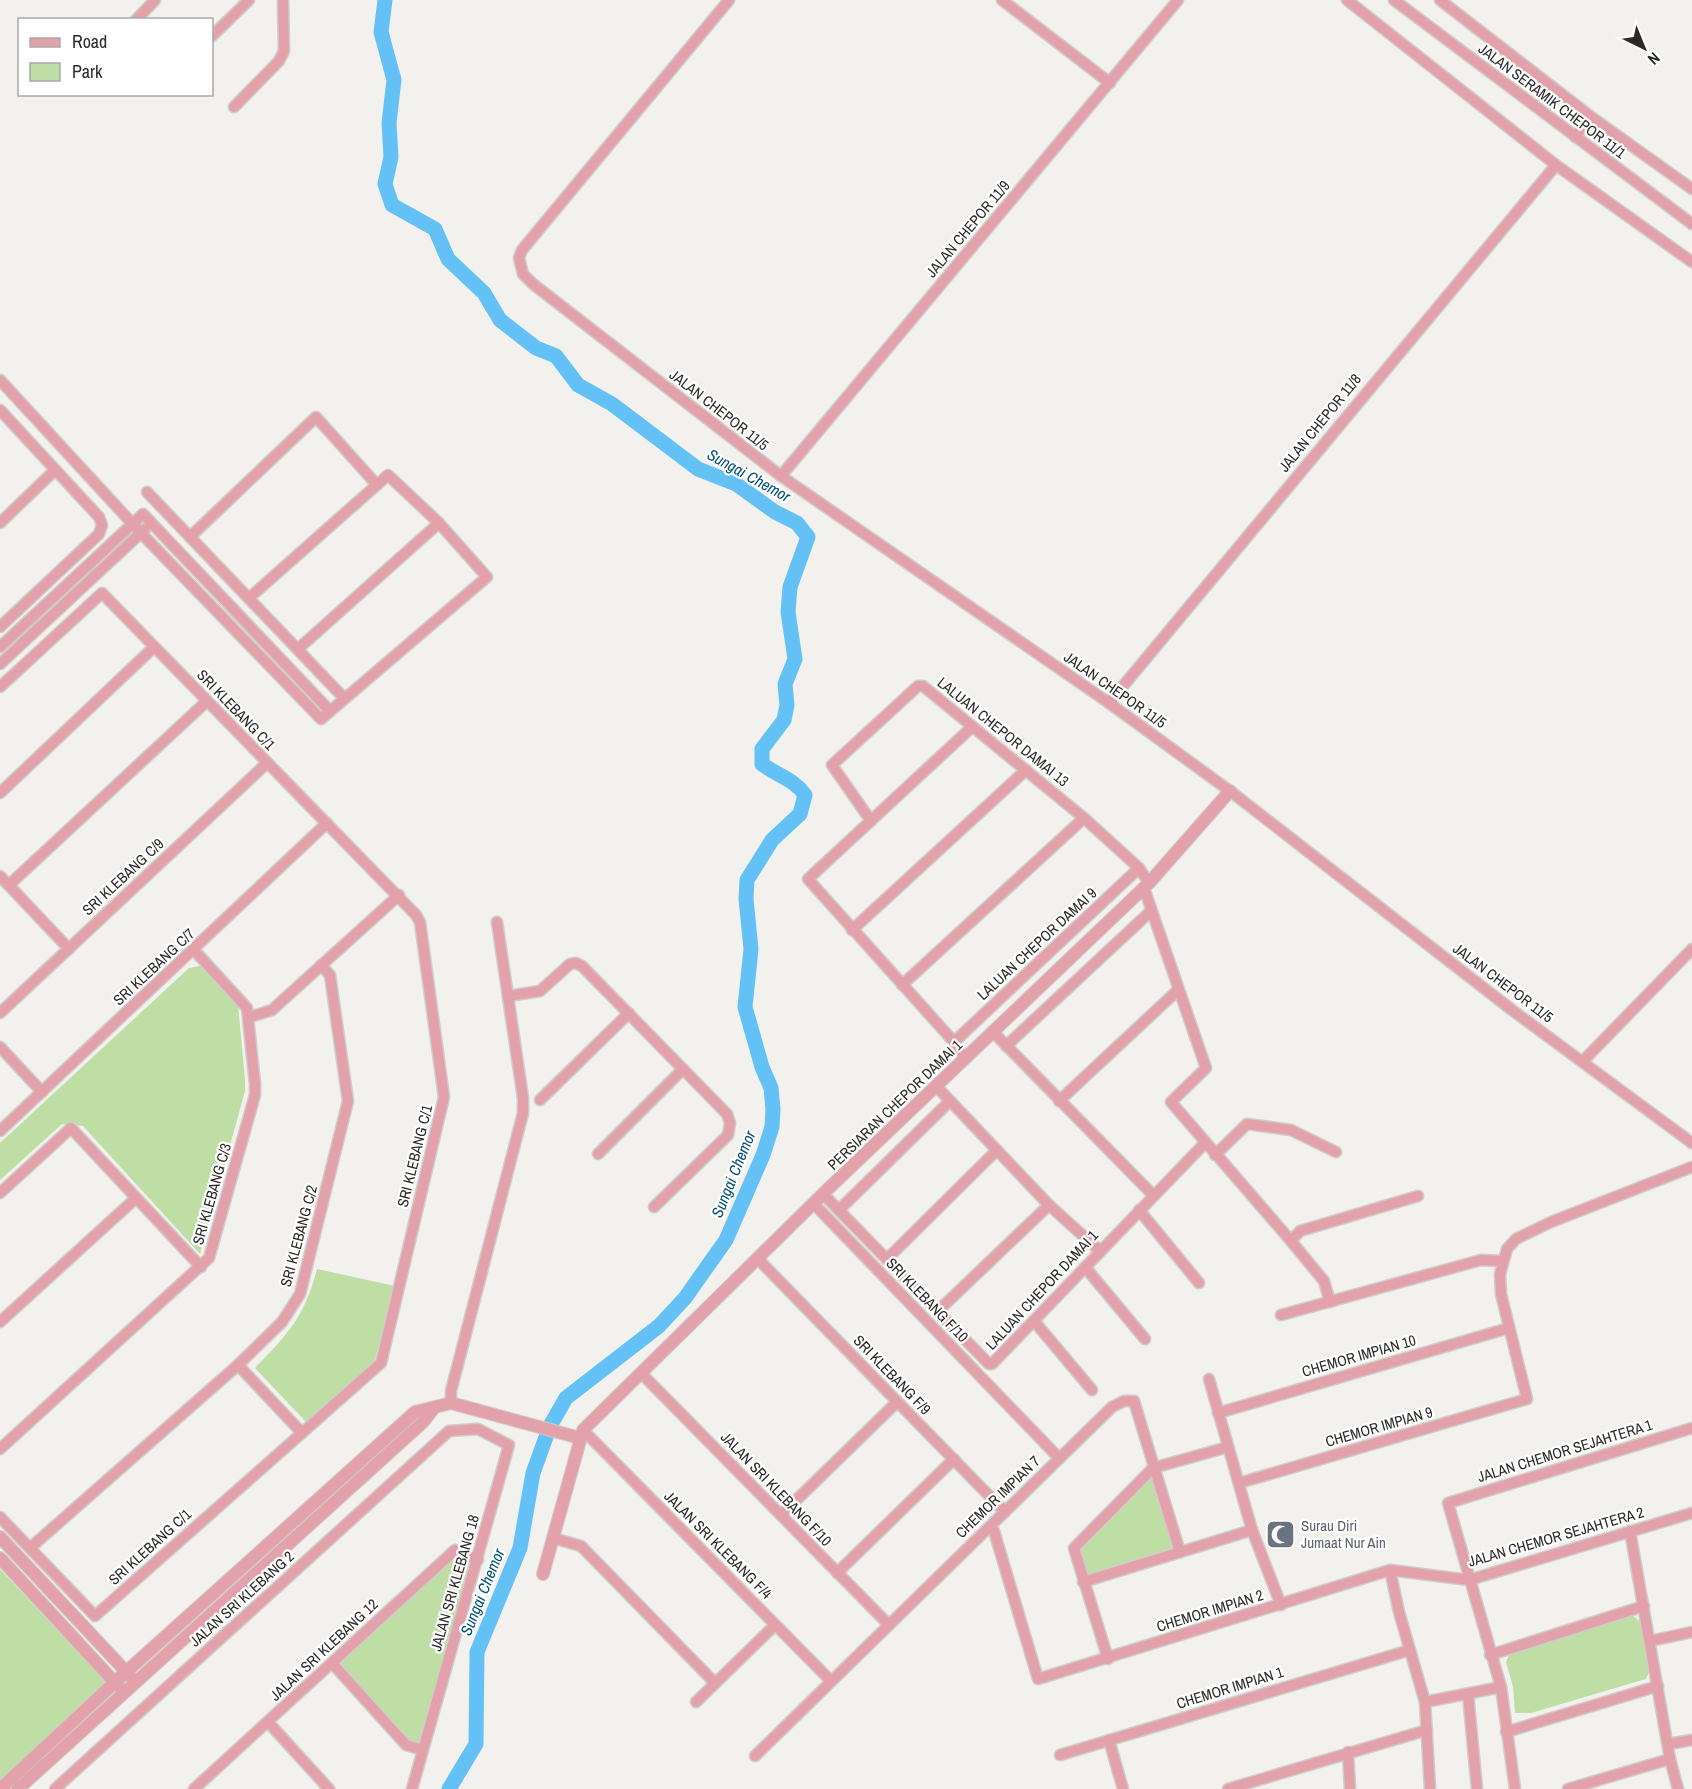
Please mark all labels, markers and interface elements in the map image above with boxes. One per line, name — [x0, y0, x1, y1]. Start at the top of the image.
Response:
legend — [18, 18, 213, 96]
north arrow — [1614, 18, 1674, 78]
text: Road — [72, 29, 107, 54]
street label: JALAN SERAMIK CHEPOR 11/1 — [1474, 38, 1630, 163]
text: N — [1643, 48, 1665, 70]
text: Park — [72, 59, 103, 84]
street label: JALAN CHEPOR 11/9 — [921, 176, 1015, 282]
street label: JALAN CHEPOR 11/5 — [665, 364, 773, 455]
street label: JALAN CHEPOR 11/8 — [1273, 369, 1366, 476]
water label: Sungai Chemor — [703, 443, 795, 507]
street label: JALAN CHEPOR 11/5 — [1060, 646, 1171, 733]
street label: SRI KLEBANG C/1 — [192, 665, 280, 755]
street label: LALUAN CHEPOR DAMAI 13 — [933, 672, 1074, 791]
street label: SRI KLEBANG C/9 — [77, 833, 168, 920]
street label: LALUAN CHEPOR DAMAI 9 — [972, 882, 1101, 1005]
street label: SRI KLEBANG C/7 — [108, 923, 199, 1010]
street label: JALAN CHEPOR 11/5 — [1449, 938, 1558, 1027]
street label: PERSIARAN CHEPOR DAMAI 1 — [823, 1035, 967, 1175]
street label: SRI KLEBANG C/1 — [392, 1102, 437, 1209]
water label: Sungai Chemor — [706, 1127, 761, 1221]
street label: SRI KLEBANG C/3 — [187, 1141, 236, 1247]
street label: SRI KLEBANG C/2 — [275, 1182, 322, 1289]
street label: LALUAN CHEPOR DAMAI 1 — [981, 1225, 1103, 1354]
street label: SRI KLEBANG F/10 — [882, 1253, 973, 1347]
street label: CHEMOR IMPIAN 10 — [1299, 1329, 1418, 1382]
street label: SRI KLEBANG F/9 — [849, 1330, 936, 1419]
street label: CHEMOR IMPIAN 9 — [1323, 1401, 1435, 1452]
street label: JALAN CHEMOR SEJAHTERA 1 — [1475, 1414, 1655, 1487]
street label: JALAN SRI KLEBANG F/10 — [716, 1427, 837, 1551]
street label: CHEMOR IMPIAN 7 — [951, 1451, 1045, 1543]
street label: JALAN SRI KLEBANG F/4 — [660, 1486, 777, 1603]
street label: JALAN CHEMOR SEJAHTERA 2 — [1466, 1501, 1646, 1572]
street label: SRI KLEBANG C/1 — [104, 1504, 196, 1589]
street label: JALAN SRI KLEBANG 18 — [425, 1512, 484, 1653]
place label: Surau Diri Jumaat Nur Ain — [1301, 1515, 1386, 1553]
mosque icon: Surau Diri Jumaat Nur Ain — [1264, 1519, 1296, 1551]
water label: Sungai Chemor — [455, 1545, 510, 1639]
street label: JALAN SRI KLEBANG 2 — [185, 1546, 299, 1651]
street label: CHEMOR IMPIAN 2 — [1154, 1584, 1266, 1637]
street label: JALAN SRI KLEBANG 12 — [265, 1594, 382, 1705]
street label: CHEMOR IMPIAN 1 — [1174, 1661, 1286, 1714]

